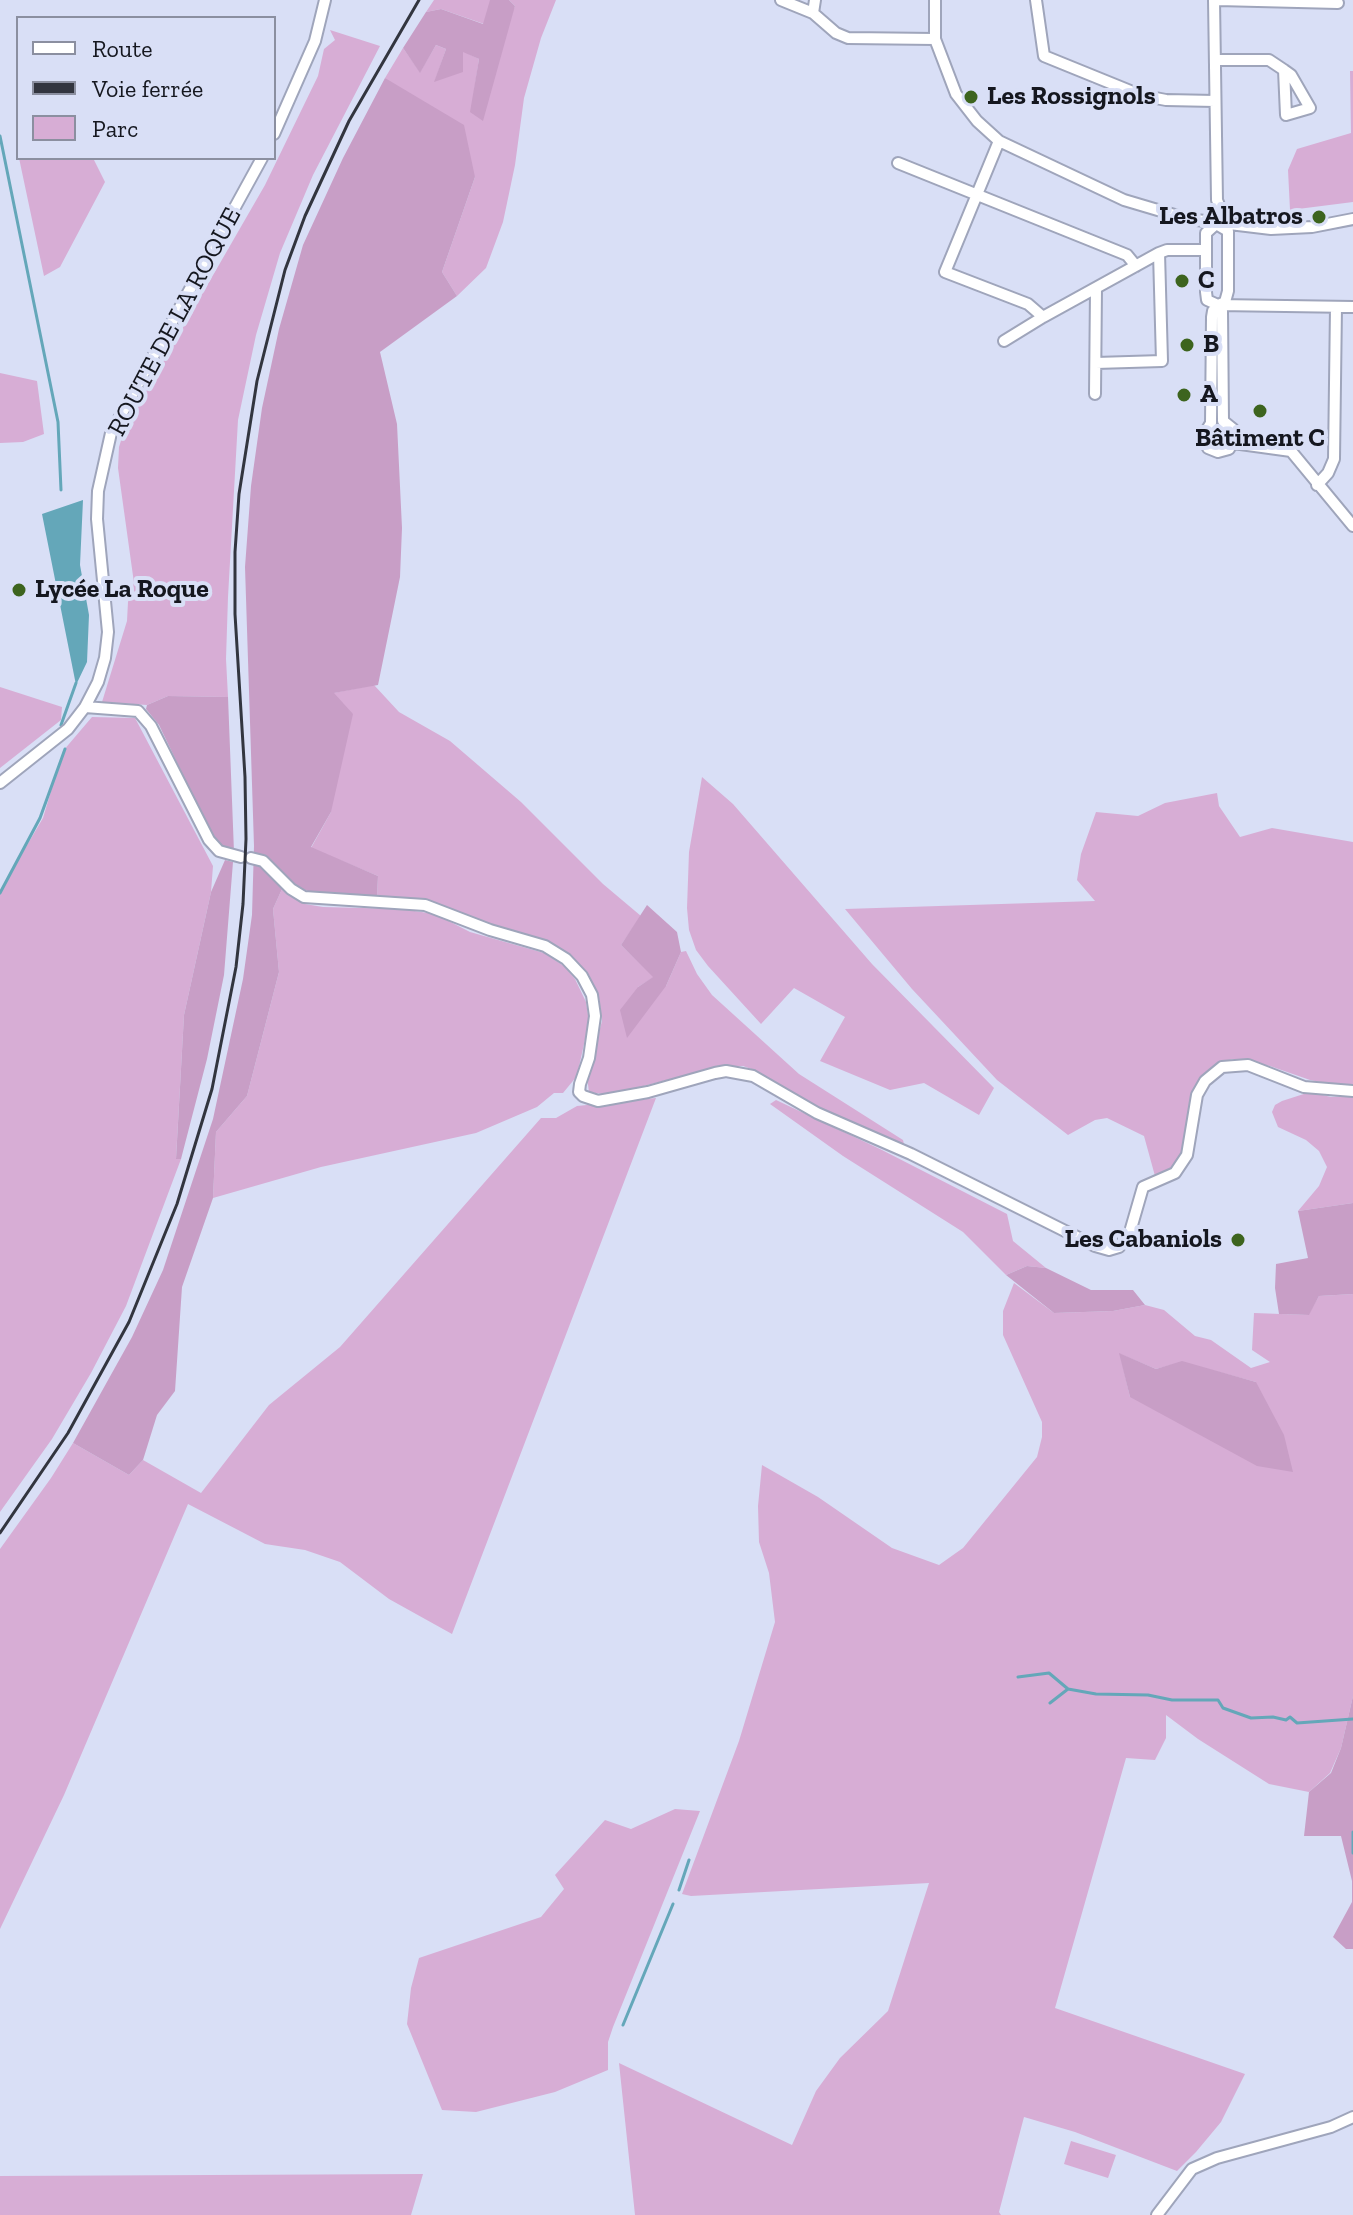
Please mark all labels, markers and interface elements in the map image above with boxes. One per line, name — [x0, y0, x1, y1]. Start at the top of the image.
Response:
legend — [16, 16, 276, 160]
text: Route — [92, 34, 152, 63]
text: Voie ferrée — [92, 74, 203, 103]
place label: Les Rossignols — [987, 81, 1156, 113]
marker: Les Rossignols — [962, 88, 980, 106]
text: Parc — [92, 114, 138, 143]
place label: Les Albatros — [1159, 201, 1303, 233]
street label: ROUTE DE LA ROQUE — [102, 202, 248, 442]
marker: Les Albatros — [1310, 208, 1328, 226]
place label: C — [1198, 265, 1215, 297]
marker: C — [1173, 272, 1191, 290]
place label: B — [1203, 329, 1219, 361]
marker: B — [1178, 336, 1196, 354]
place label: A — [1200, 379, 1218, 411]
marker: A — [1175, 386, 1193, 404]
marker: Bâtiment C — [1251, 402, 1269, 420]
place label: Bâtiment C — [1195, 423, 1325, 455]
place label: Lycée La Roque — [35, 574, 209, 606]
marker: Lycée La Roque — [10, 581, 28, 599]
place label: Les Cabaniols — [1065, 1224, 1222, 1256]
marker: Les Cabaniols — [1229, 1231, 1247, 1249]

